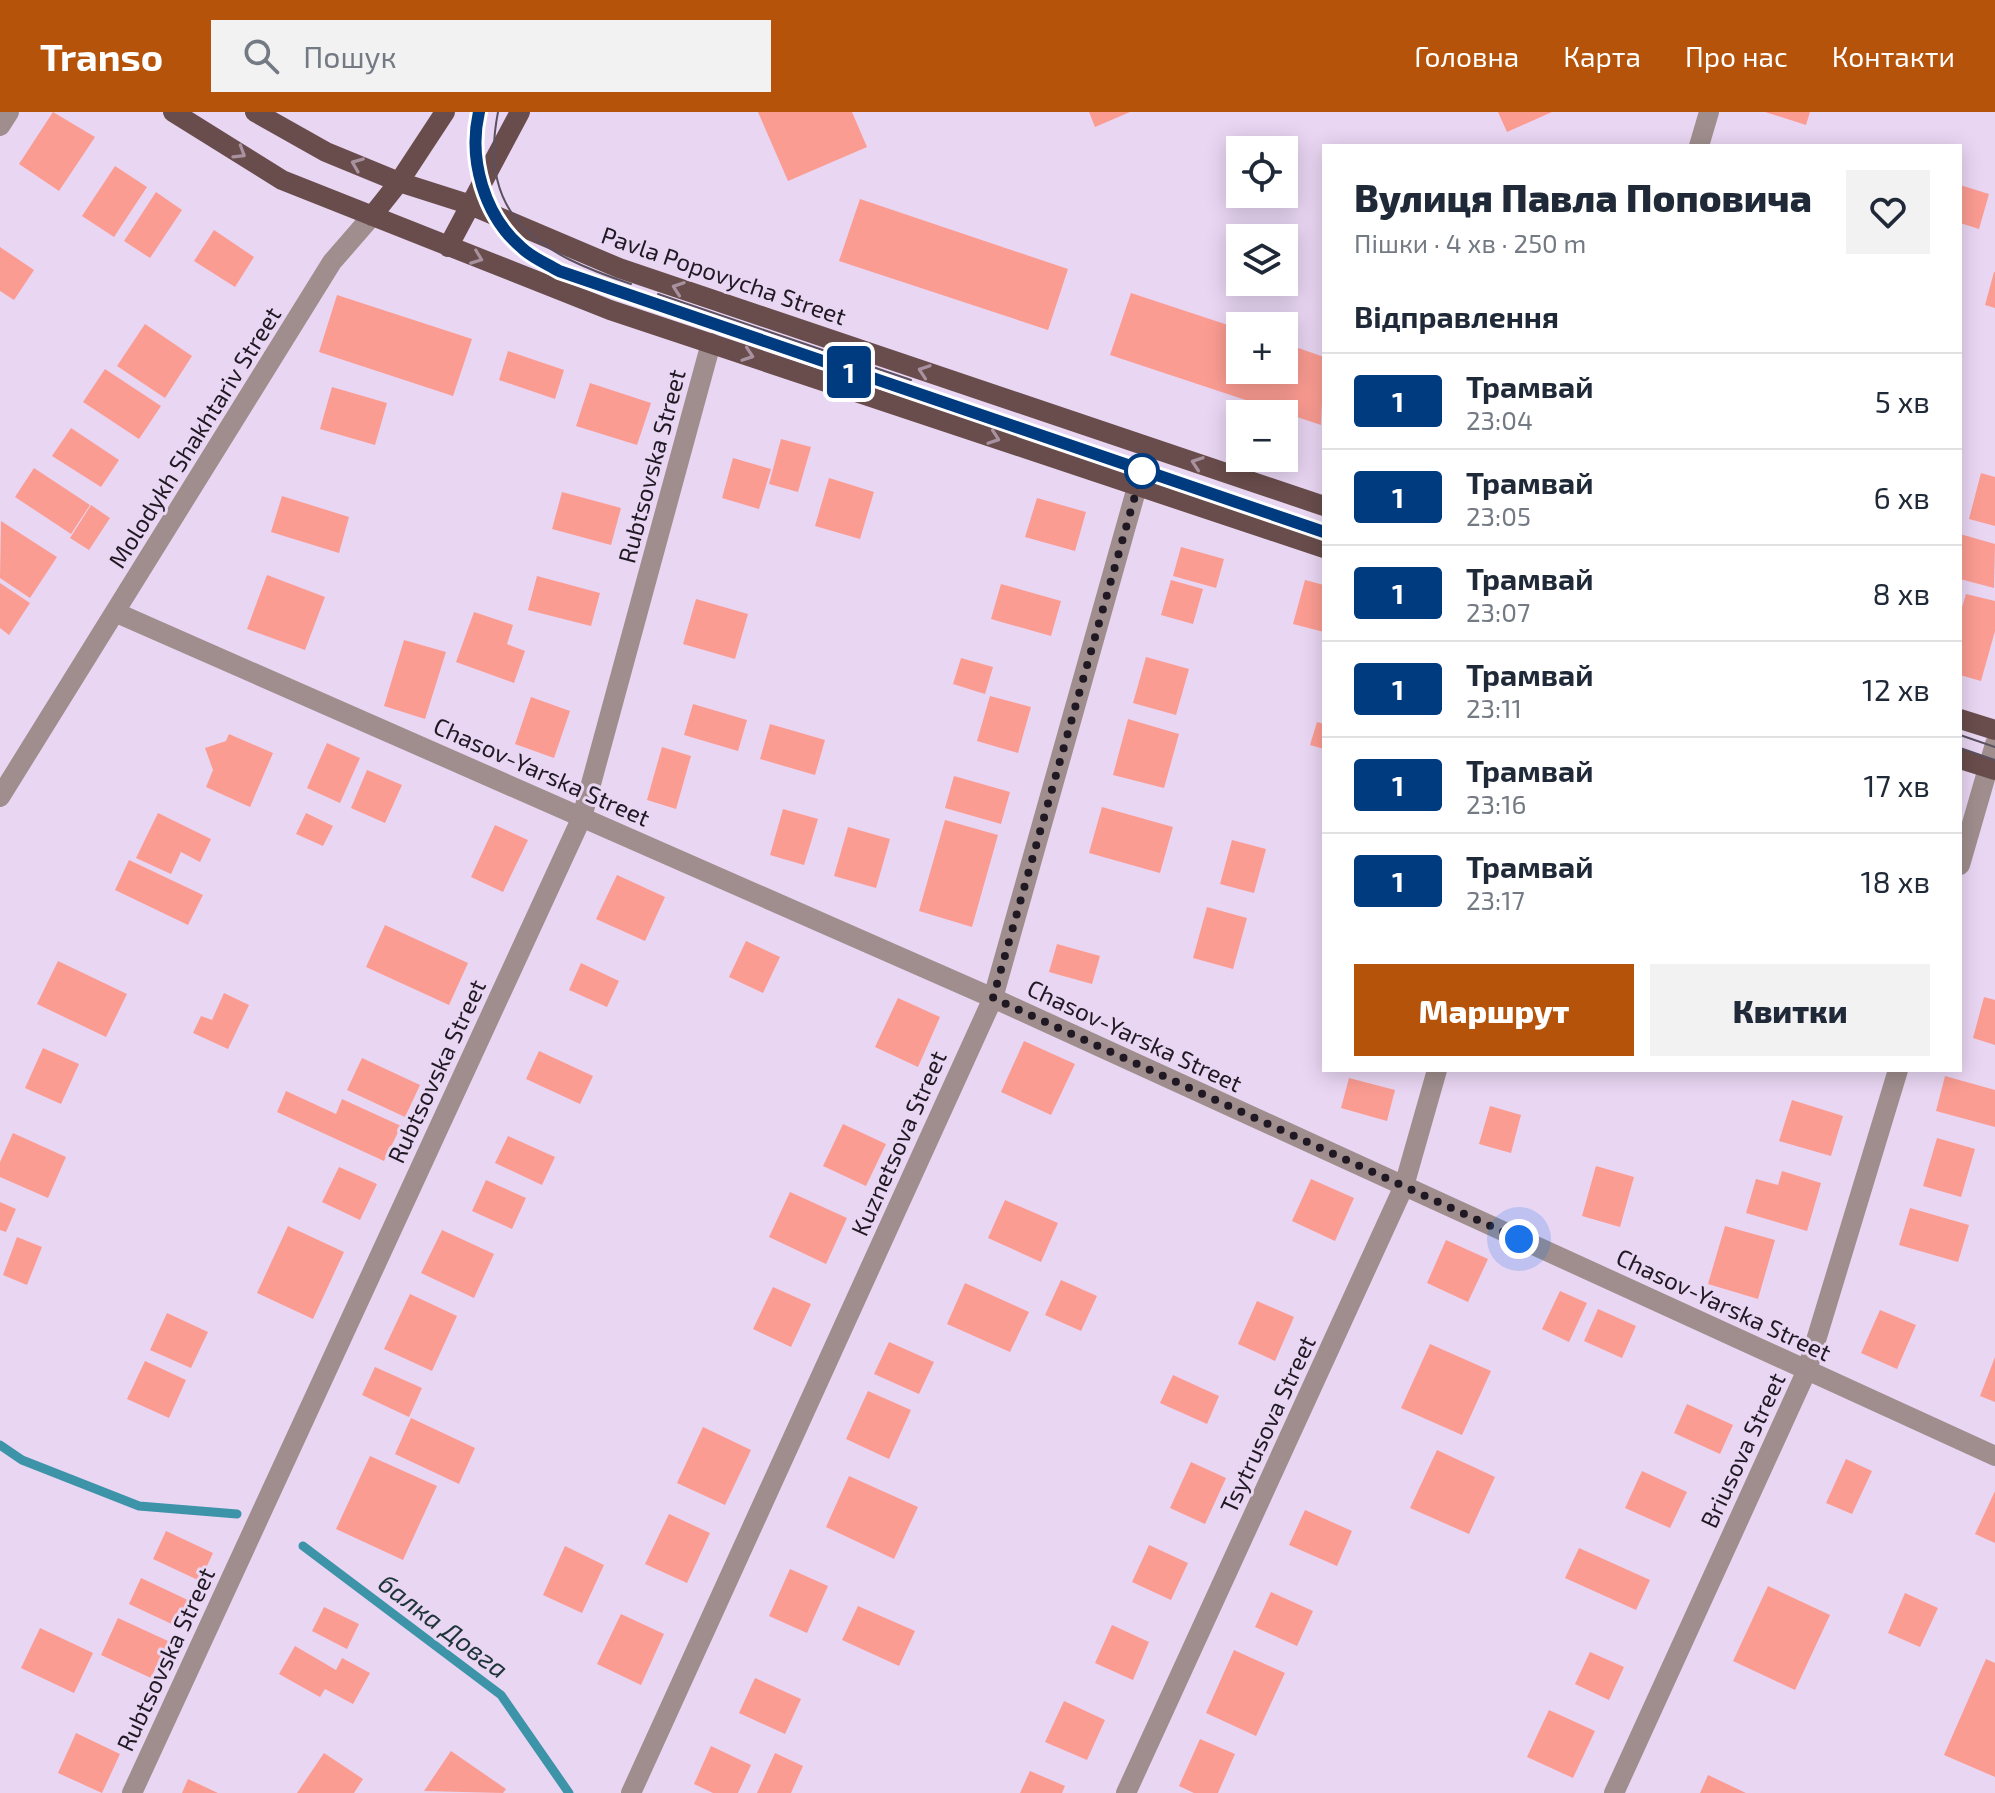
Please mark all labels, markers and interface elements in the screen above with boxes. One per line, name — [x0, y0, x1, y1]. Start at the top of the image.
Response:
search box — [211, 20, 771, 92]
text: Transo — [40, 33, 163, 79]
icon: search — [239, 34, 283, 78]
text: Пошук — [303, 38, 397, 74]
text: Головна — [1414, 39, 1519, 73]
text: Карта — [1563, 39, 1641, 73]
text: Про нас — [1685, 39, 1788, 73]
text: Контакти — [1832, 39, 1955, 73]
map controls — [1226, 136, 1298, 472]
button: locate — [1226, 136, 1298, 208]
one-way arrow — [231, 144, 245, 159]
one-way arrow — [351, 158, 365, 174]
button: heart — [1846, 170, 1930, 254]
text: Вулиця Павла Поповича — [1354, 174, 1812, 220]
street label: Pavla Popovycha Street — [598, 219, 850, 331]
button: layers — [1226, 224, 1298, 296]
text: Пішки · 4 хв · 250 m — [1354, 227, 1586, 258]
one-way arrow — [469, 249, 483, 265]
one-way arrow — [672, 282, 686, 298]
text: Відправлення — [1354, 298, 1559, 334]
street label: Molodykh Shakhtariv Street — [102, 301, 286, 573]
button: + — [1226, 312, 1298, 384]
one-way arrow — [740, 346, 754, 362]
line badge: 1 — [823, 346, 875, 398]
text: 1 — [843, 355, 855, 389]
one-way arrow — [918, 365, 932, 381]
street label: Rubtsovska Street — [611, 366, 691, 566]
text: Трамвай — [1466, 368, 1594, 404]
text: 5 хв — [1875, 383, 1930, 419]
text: 1 — [1392, 384, 1404, 418]
button: − — [1226, 400, 1298, 472]
text: 23:04 — [1466, 404, 1533, 435]
one-way arrow — [986, 429, 1000, 445]
unlabelled marker — [1125, 454, 1159, 488]
one-way arrow — [1191, 457, 1205, 473]
text: Трамвай — [1466, 464, 1594, 500]
text: 6 хв — [1874, 479, 1930, 515]
text: 1 — [1392, 480, 1404, 514]
text: 23:05 — [1466, 500, 1531, 531]
text: Трамвай — [1466, 560, 1594, 596]
text: 8 хв — [1873, 575, 1930, 611]
text: 1 — [1392, 576, 1404, 610]
text: 23:07 — [1466, 596, 1530, 627]
text: Трамвай — [1466, 656, 1594, 692]
text: 12 хв — [1862, 671, 1930, 707]
text: 1 — [1392, 672, 1404, 706]
text: 23:11 — [1466, 692, 1522, 723]
street label: Chasov-Yarska Street — [429, 710, 655, 832]
text: Трамвай — [1466, 752, 1594, 788]
text: 17 хв — [1863, 767, 1930, 803]
text: 1 — [1392, 768, 1404, 802]
text: 23:16 — [1466, 788, 1526, 819]
text: Трамвай — [1466, 848, 1594, 884]
text: 18 хв — [1861, 863, 1930, 899]
text: 1 — [1392, 864, 1404, 898]
text: 23:17 — [1466, 884, 1525, 915]
button: Маршрут — [1354, 964, 1634, 1056]
button: Квитки — [1650, 964, 1930, 1056]
street label: Chasov-Yarska Street — [1023, 973, 1247, 1097]
street label: Rubtsovska Street — [381, 975, 491, 1167]
street label: Kuznetsova Street — [844, 1046, 952, 1240]
your location — [1499, 1219, 1539, 1259]
street label: Chasov-Yarska Street — [1612, 1242, 1836, 1366]
street label: Tsytrusova Street — [1213, 1331, 1321, 1517]
street label: Briusova Street — [1693, 1368, 1791, 1532]
street label: Rubtsovska Street — [110, 1563, 220, 1755]
water label: балка Довга — [373, 1566, 515, 1684]

